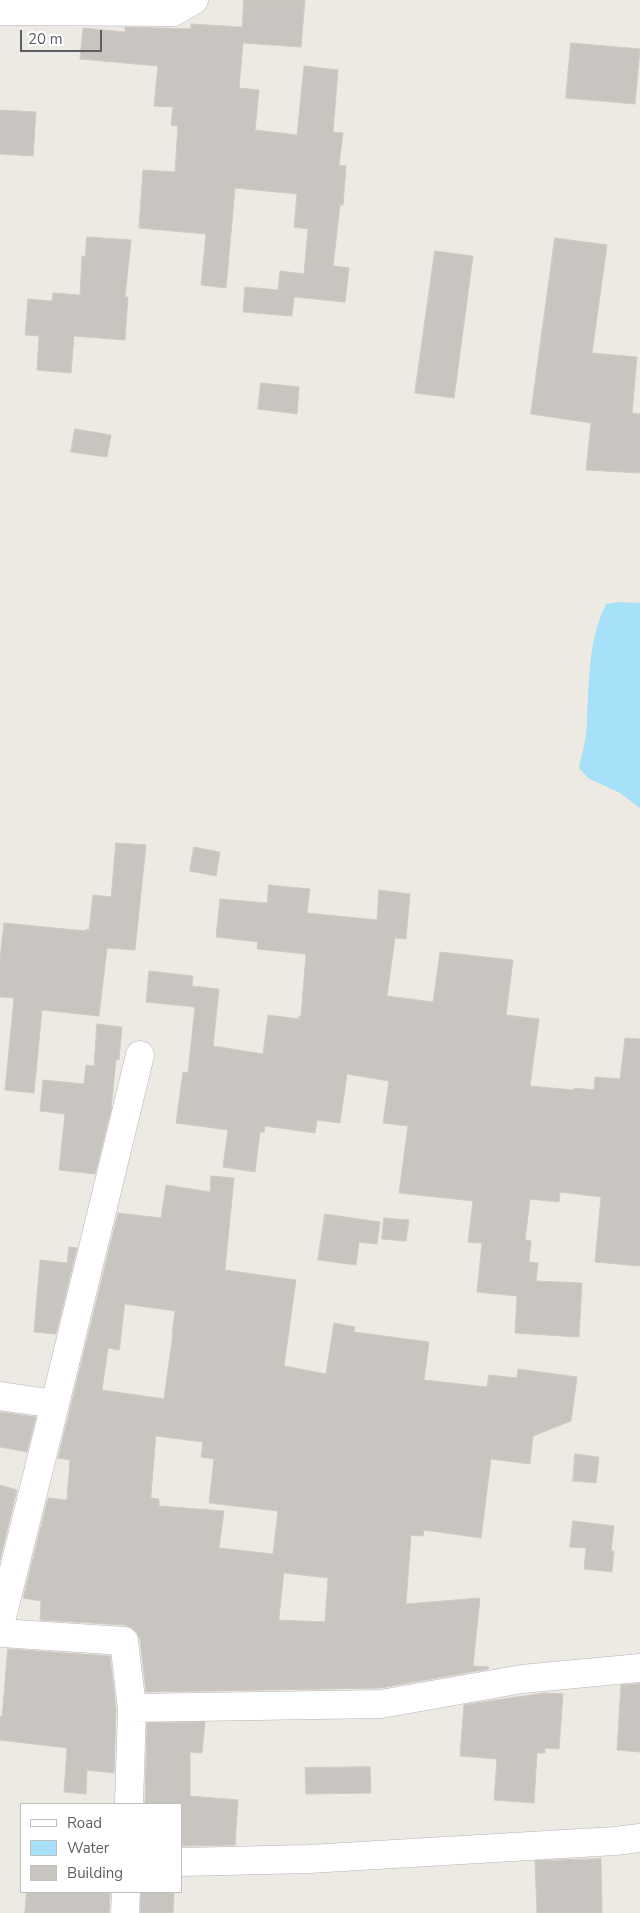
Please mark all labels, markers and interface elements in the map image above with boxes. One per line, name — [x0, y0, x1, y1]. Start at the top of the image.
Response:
scale bar — [22, 20, 105, 52]
text: 20 m — [28, 29, 63, 49]
legend — [20, 1803, 182, 1893]
text: Road — [67, 1813, 102, 1833]
text: Water — [67, 1838, 109, 1858]
text: Building — [67, 1863, 123, 1883]

